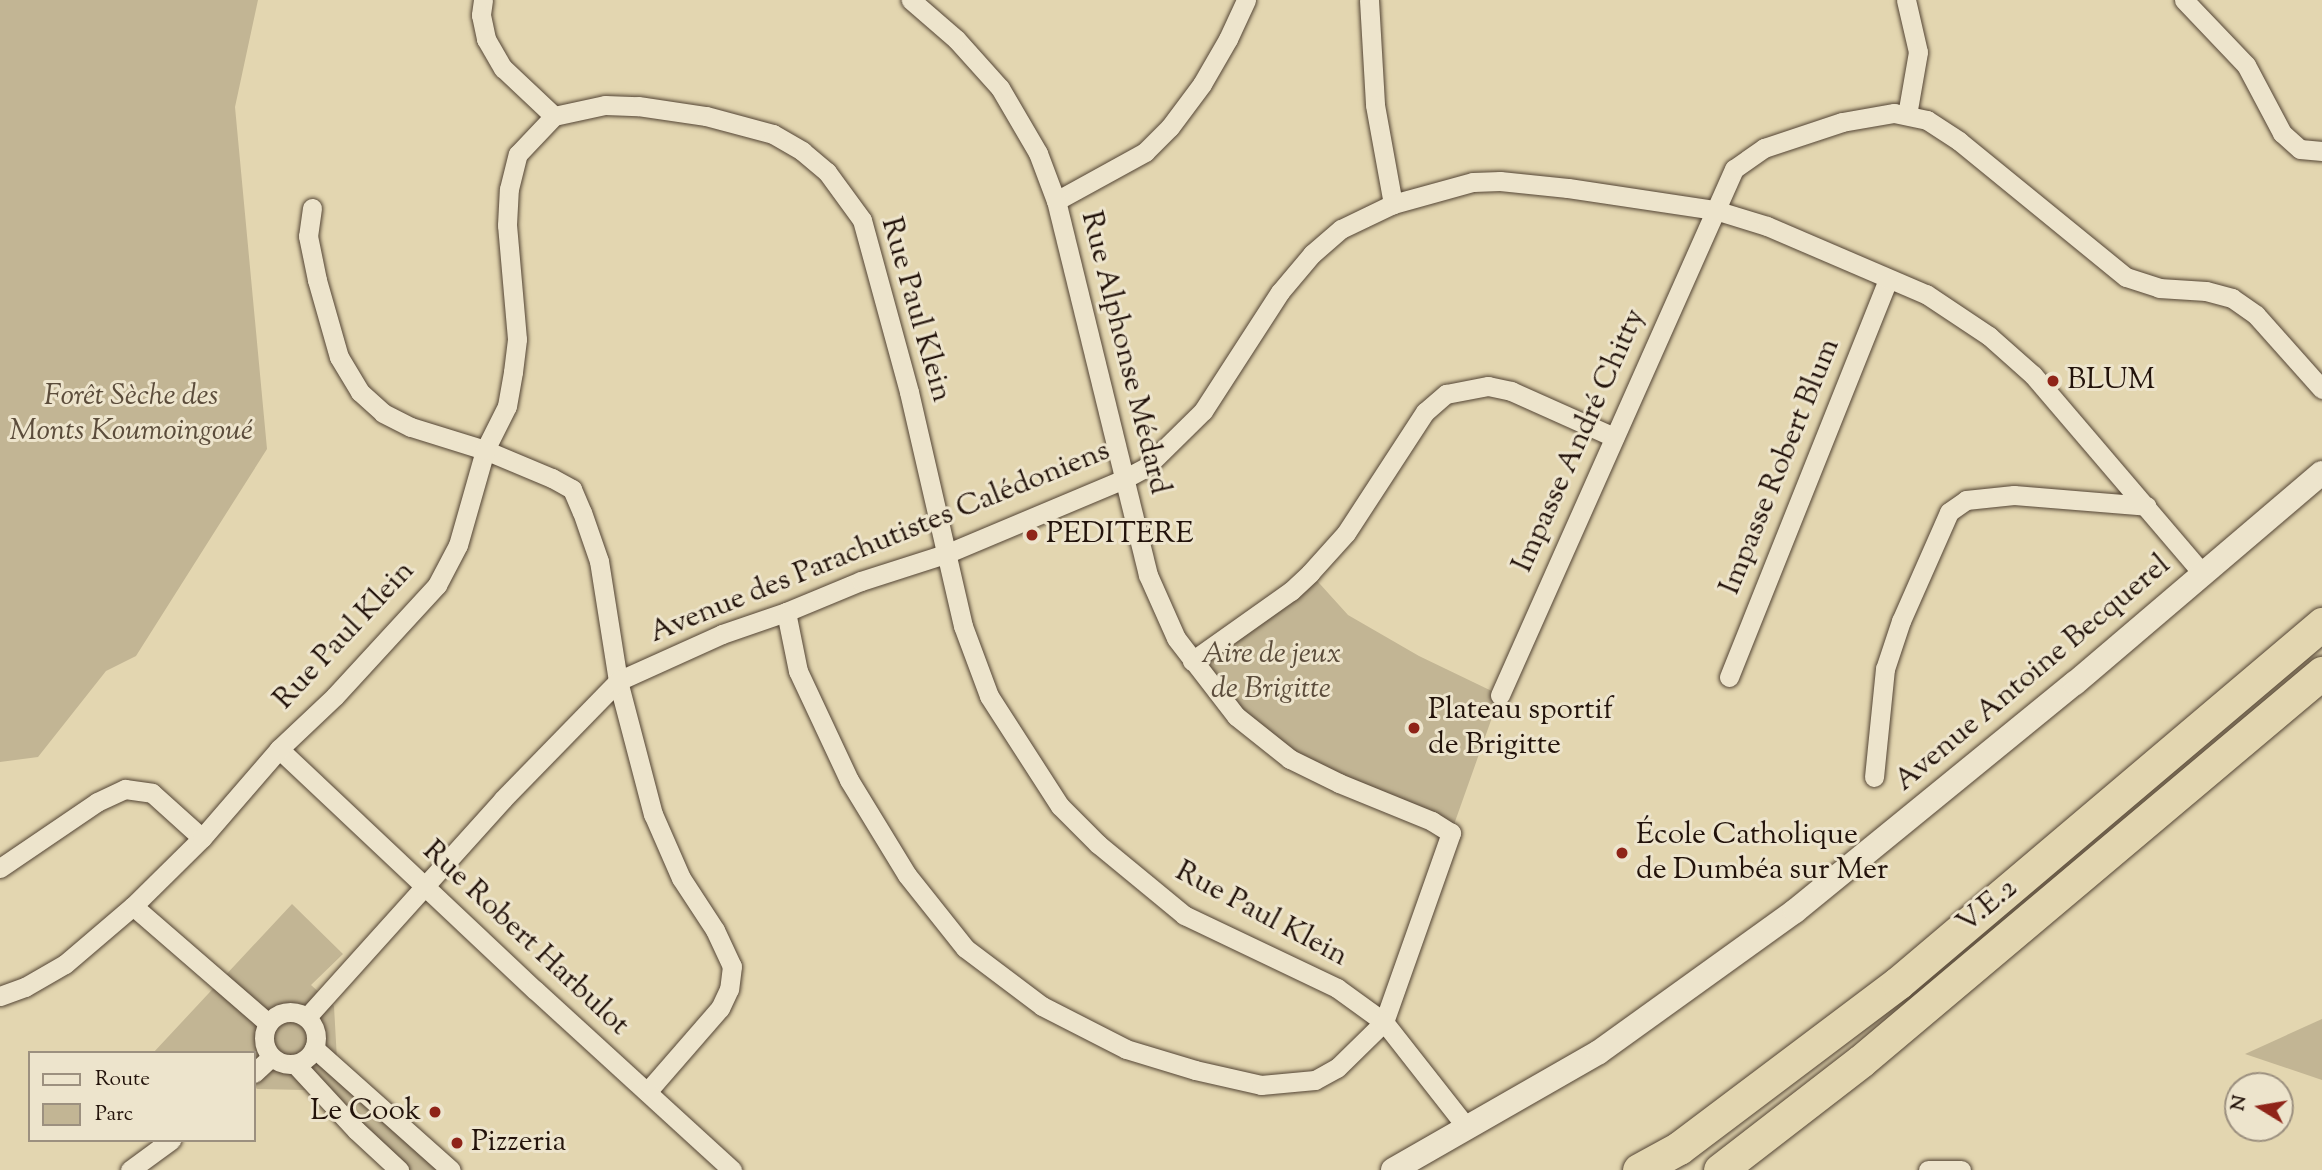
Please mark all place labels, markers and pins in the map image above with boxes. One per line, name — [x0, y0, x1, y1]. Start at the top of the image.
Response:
place label: BLUM — [2067, 363, 2155, 399]
marker: BLUM — [2045, 373, 2061, 389]
place label: PEDITERE — [1046, 517, 1194, 553]
marker: PEDITERE — [1024, 527, 1040, 543]
place label: Plateau sportif de Brigitte — [1428, 693, 1613, 764]
marker: Plateau sportif de Brigitte — [1406, 720, 1422, 736]
place label: École Catholique de Dumbéa sur Mer — [1636, 818, 1888, 888]
marker: École Catholique de Dumbéa sur Mer — [1614, 845, 1630, 861]
place label: Le Cook — [310, 1094, 421, 1130]
marker: Le Cook — [427, 1104, 443, 1120]
place label: Pizzeria — [471, 1125, 566, 1161]
marker: Pizzeria — [449, 1135, 465, 1151]

